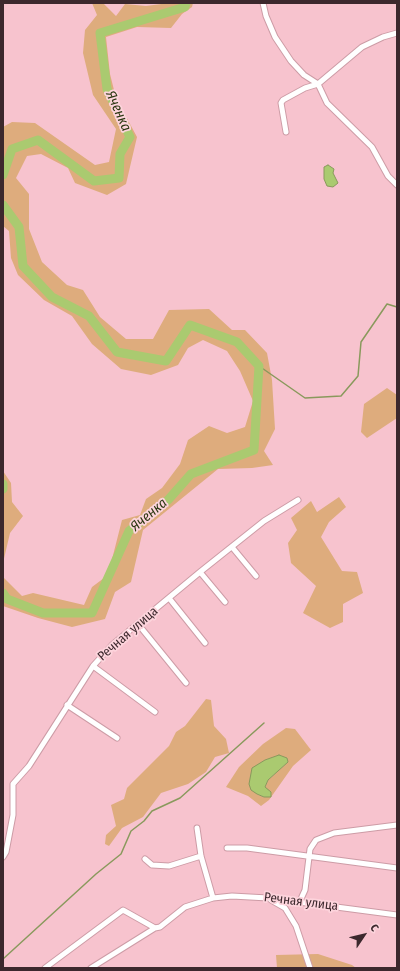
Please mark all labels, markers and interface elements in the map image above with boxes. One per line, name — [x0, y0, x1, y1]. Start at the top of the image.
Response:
water label: Яченка — [102, 88, 134, 134]
water label: Яченка — [127, 495, 171, 535]
street label: Речная улица — [95, 604, 161, 664]
street label: Речная улица — [263, 890, 339, 914]
north arrow — [344, 915, 384, 955]
text: С — [367, 922, 381, 934]

